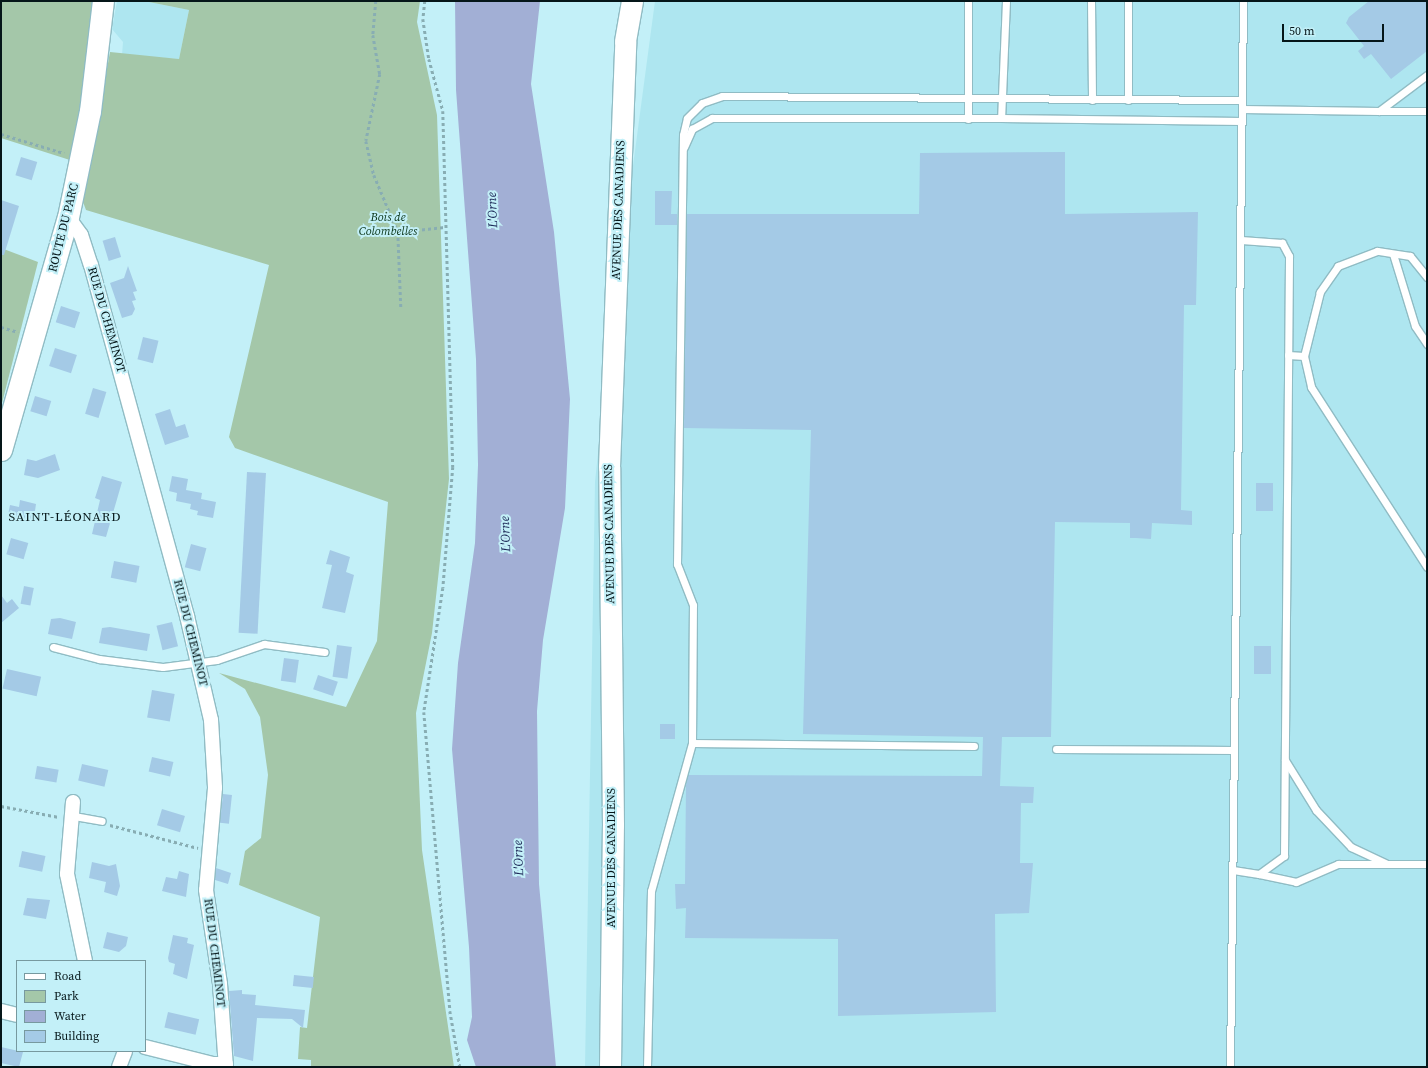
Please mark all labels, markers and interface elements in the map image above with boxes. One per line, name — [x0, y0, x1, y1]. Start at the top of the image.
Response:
scale bar — [1284, 16, 1386, 42]
text: 50 m — [1289, 23, 1315, 39]
street label: AVENUE DES CANADIENS — [609, 140, 629, 280]
street label: ROUTE DU PARC — [46, 182, 82, 274]
water label: L'Orne — [485, 192, 501, 228]
park label: Bois de Colombelles — [359, 211, 417, 239]
street label: RUE DU CHEMINOT — [84, 265, 128, 375]
street label: AVENUE DES CANADIENS — [602, 464, 618, 604]
district label: SAINT-LÉONARD — [8, 509, 122, 525]
water label: L'Orne — [498, 516, 514, 552]
street label: RUE DU CHEMINOT — [170, 578, 210, 688]
street label: AVENUE DES CANADIENS — [605, 788, 619, 928]
water label: L'Orne — [511, 840, 527, 876]
street label: RUE DU CHEMINOT — [200, 898, 228, 1008]
legend — [16, 960, 146, 1052]
text: Road — [54, 968, 81, 984]
text: Park — [54, 988, 79, 1004]
text: Water — [54, 1008, 86, 1024]
text: Building — [54, 1028, 99, 1044]

